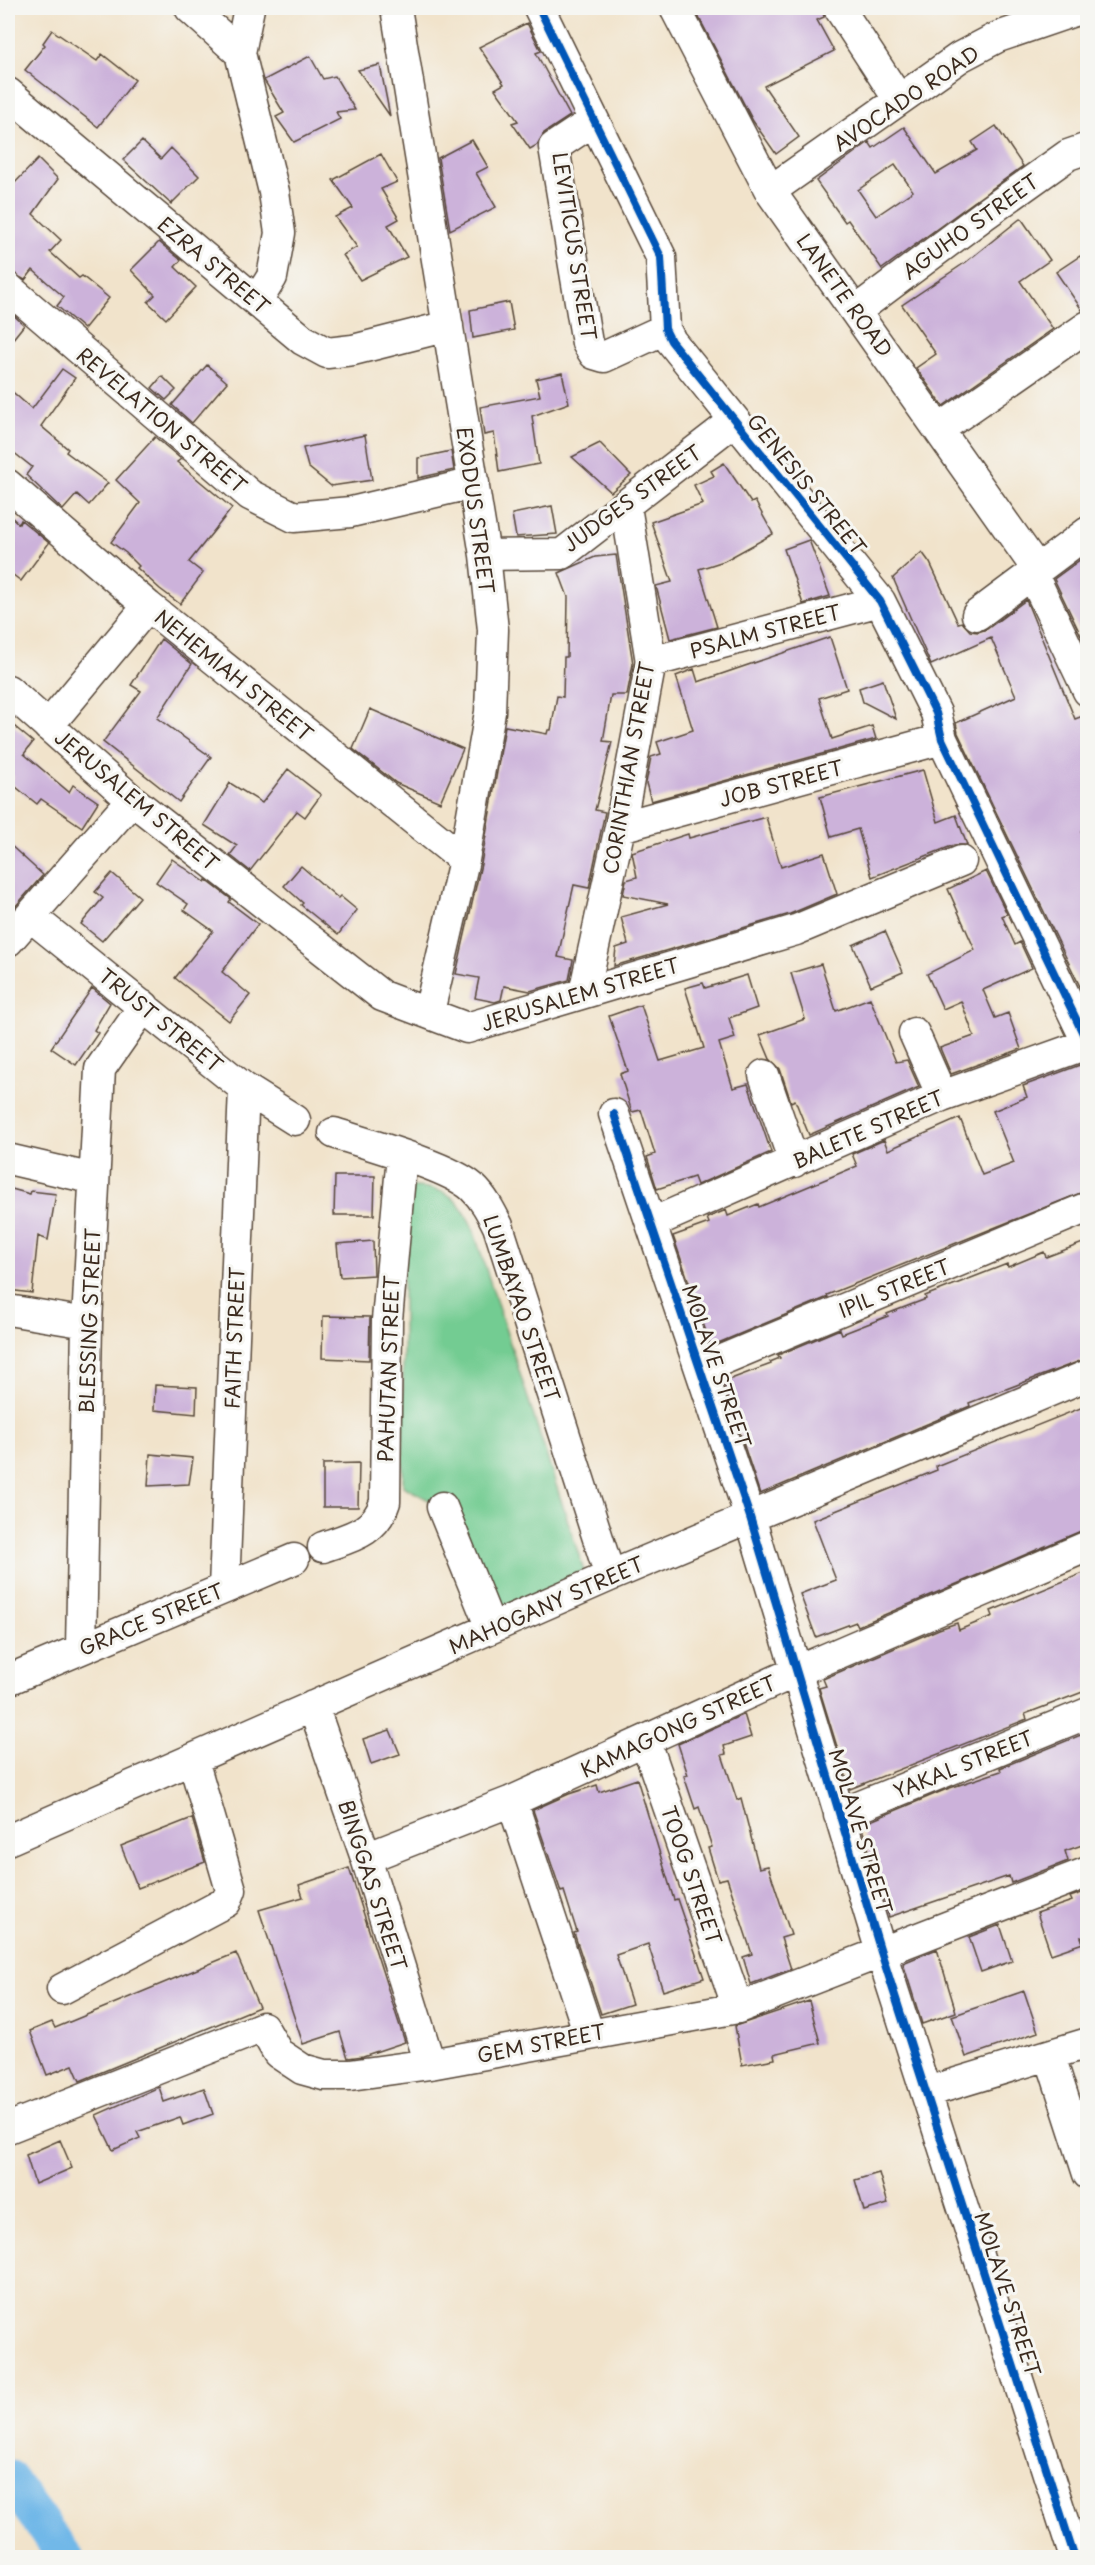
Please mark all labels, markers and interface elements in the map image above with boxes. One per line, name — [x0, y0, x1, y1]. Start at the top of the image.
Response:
street label: AVOCADO ROAD — [827, 38, 985, 158]
street label: LEVITICUS STREET — [545, 150, 605, 342]
street label: AGUHO STREET — [895, 166, 1045, 286]
street label: EZRA STREET — [151, 209, 277, 321]
street label: LANETE ROAD — [790, 227, 900, 363]
street label: REVELATION STREET — [71, 340, 254, 500]
street label: GENESIS STREET — [740, 407, 874, 561]
street label: EXODUS STREET — [449, 425, 503, 596]
street label: JUDGES STREET — [556, 437, 708, 559]
street label: PSALM STREET — [686, 596, 844, 666]
street label: NEHEMIAH STREET — [149, 602, 320, 748]
street label: CORINTHIAN STREET — [595, 659, 662, 877]
street label: JERUSALEM STREET — [48, 722, 226, 878]
street label: JOB STREET — [716, 752, 847, 814]
street label: JERUSALEM STREET — [477, 949, 683, 1038]
street label: TRUST STREET — [93, 961, 229, 1079]
street label: BALETE STREET — [788, 1082, 949, 1176]
street label: LUMBAYAO STREET — [476, 1211, 568, 1406]
street label: BLESSING STREET — [71, 1227, 107, 1414]
street label: IPIL STREET — [833, 1251, 955, 1325]
street label: FAITH STREET — [217, 1266, 251, 1410]
street label: PAHUTAN STREET — [370, 1275, 406, 1463]
street label: MOLAVE STREET — [675, 1280, 759, 1452]
street label: MAHOGANY STREET — [444, 1548, 649, 1662]
street label: GRACE STREET — [74, 1575, 229, 1663]
street label: KAMAGONG STREET — [575, 1667, 781, 1785]
street label: YAKAL STREET — [889, 1722, 1038, 1806]
street label: MOLAVE STREET — [822, 1745, 900, 1917]
street label: BINGGAS STREET — [331, 1796, 415, 1975]
street label: TOOG STREET — [654, 1802, 730, 1949]
street label: GEM STREET — [474, 2016, 608, 2070]
street label: MOLAVE STREET — [967, 2208, 1049, 2380]

